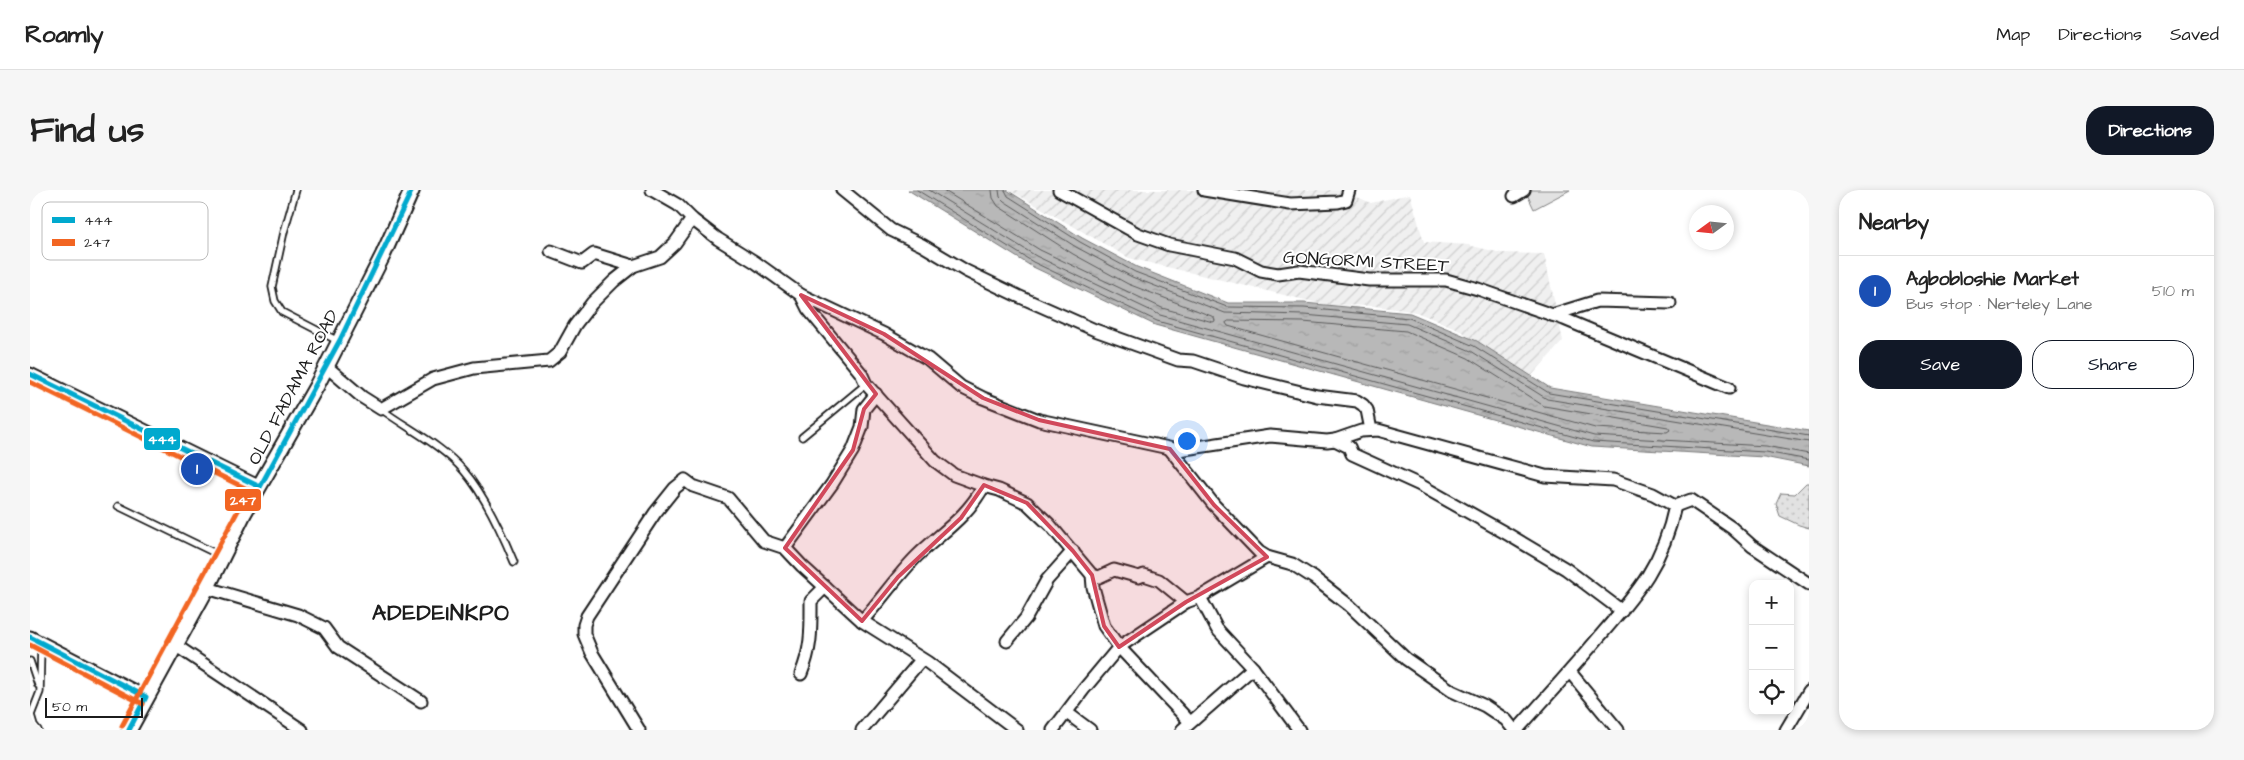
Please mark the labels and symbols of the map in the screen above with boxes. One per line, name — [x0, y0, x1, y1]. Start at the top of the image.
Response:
legend — [42, 202, 208, 260]
north arrow — [1689, 205, 1734, 250]
text: 444 — [84, 211, 113, 231]
text: 247 — [84, 233, 111, 253]
street label: GONGORMI STREET — [1282, 245, 1450, 278]
street label: OLD FADAMA ROAD — [242, 305, 345, 469]
line badge: 444 — [143, 427, 181, 451]
your location — [1174, 428, 1200, 454]
text: 444 — [148, 430, 177, 450]
pin: 1 — [181, 450, 213, 488]
line badge: 247 — [224, 488, 262, 512]
text: 247 — [229, 491, 256, 511]
district label: ADEDEINKPO — [372, 598, 510, 629]
scale bar — [45, 695, 142, 718]

